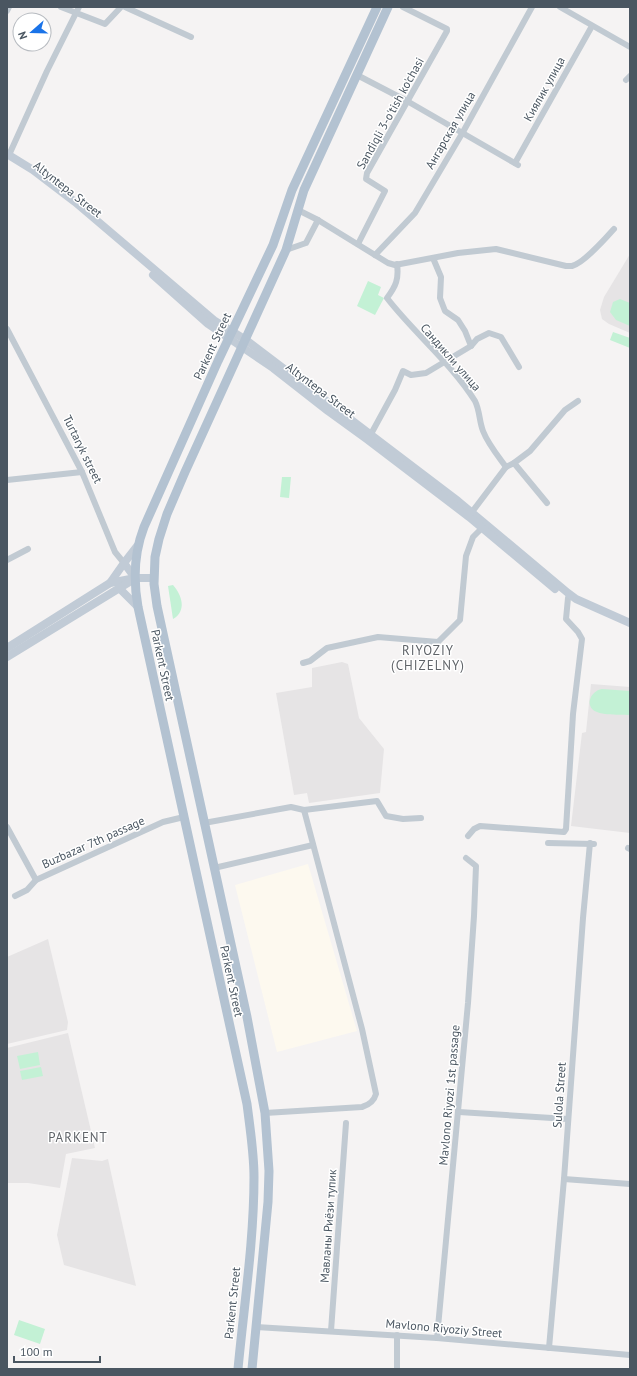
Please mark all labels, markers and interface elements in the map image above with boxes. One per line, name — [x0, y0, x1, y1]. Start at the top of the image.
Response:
north arrow — [12, 12, 52, 52]
text: N — [15, 30, 30, 41]
street label: Киялик улица — [520, 54, 568, 124]
street label: Sandiqli 3-o'tish ko'chasi — [353, 55, 427, 171]
street label: Ангарская улица — [422, 89, 478, 171]
street label: Altyntepa Street — [31, 158, 105, 220]
street label: Parkent Street — [190, 310, 234, 382]
street label: Сандикли улица — [418, 320, 484, 394]
street label: Altyntepa Street — [283, 359, 359, 421]
street label: Turtaryk street — [60, 412, 106, 486]
street label: Parkent Street — [148, 628, 178, 702]
district label: RIYOZIY (CHIZELNY) — [391, 642, 465, 674]
street label: Buzbazar 7th passage — [39, 813, 147, 871]
street label: Parkent Street — [217, 944, 247, 1018]
street label: Mavlono Riyozi 1st passage — [435, 1024, 463, 1166]
street label: Sulola Street — [549, 1062, 569, 1128]
district label: PARKENT — [48, 1129, 108, 1146]
street label: Мавланы Риёзи тупик — [317, 1168, 339, 1283]
street label: Parkent Street — [221, 1266, 243, 1340]
street label: Mavlono Riyoziy Street — [385, 1315, 503, 1341]
scale bar — [14, 1338, 100, 1364]
text: 100 m — [20, 1344, 53, 1359]

